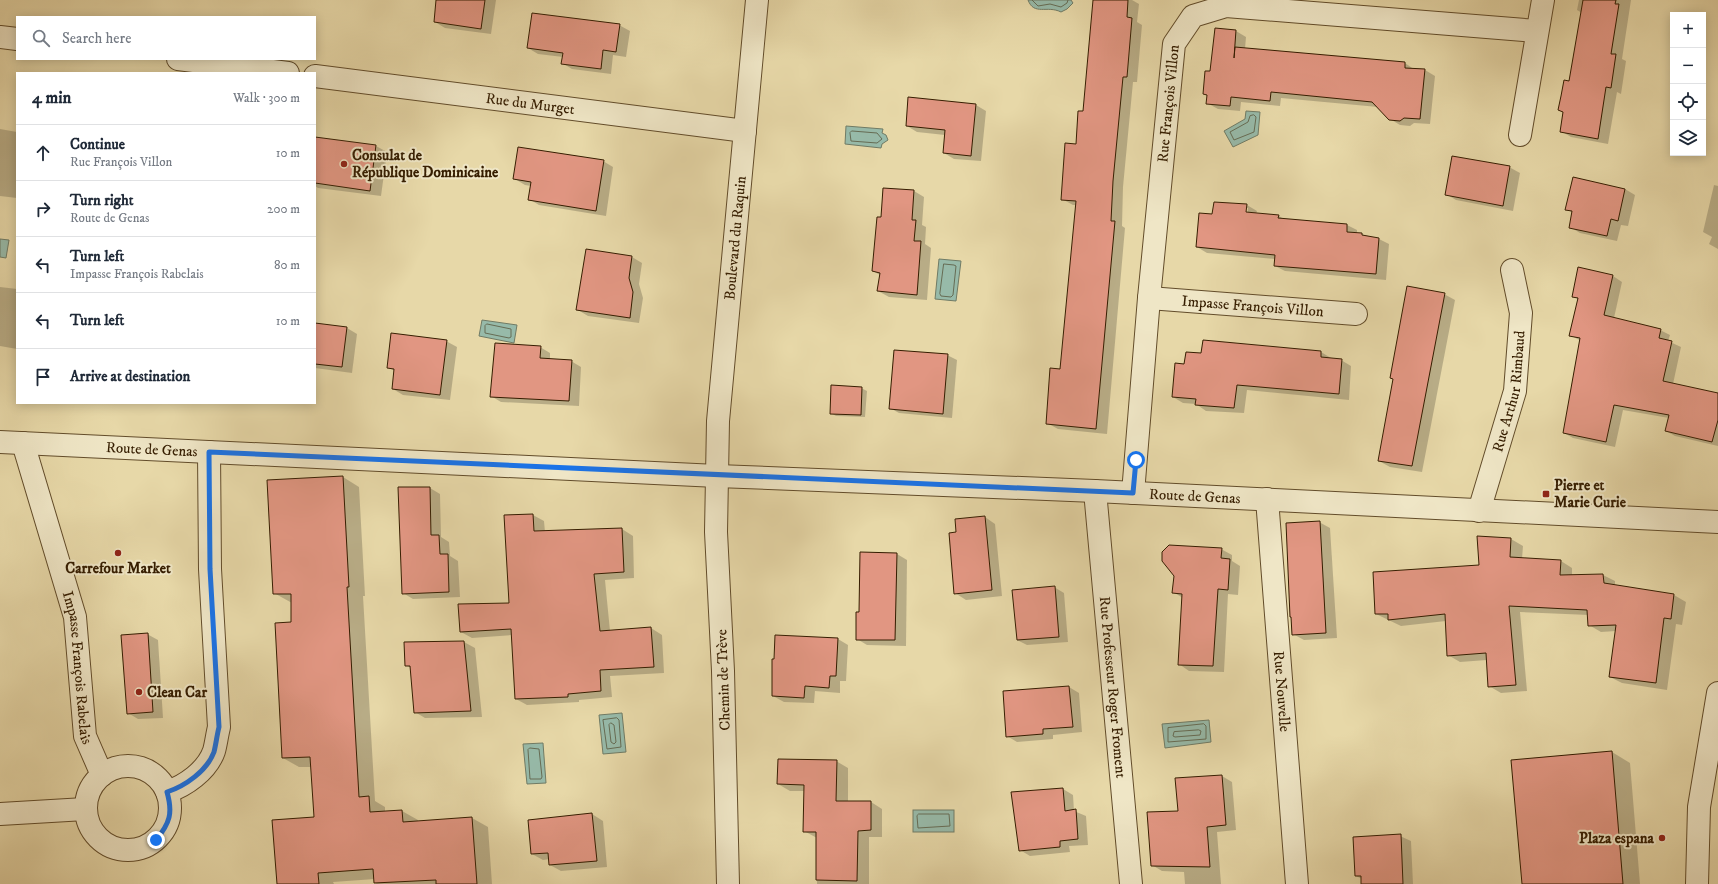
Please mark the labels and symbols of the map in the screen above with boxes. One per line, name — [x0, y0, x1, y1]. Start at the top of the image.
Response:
street label: Rue François Villon — [1153, 44, 1184, 163]
street label: Rue du Murget — [485, 89, 576, 119]
place label: Consulat de République Dominicaine — [352, 146, 499, 183]
marker: Consulat de République Dominicaine — [339, 159, 349, 169]
street label: Boulevard du Raquin — [720, 175, 751, 301]
street label: Impasse François Villon — [1181, 292, 1324, 321]
street label: Rue Arthur Rimbaud — [1488, 329, 1530, 454]
street label: Route de Genas — [106, 438, 198, 461]
route start — [1127, 451, 1145, 469]
place label: Pierre et Marie Curie — [1554, 476, 1627, 512]
street label: Route de Genas — [1149, 485, 1241, 508]
marker: Pierre et Marie Curie — [1541, 489, 1551, 499]
marker: Carrefour Market — [113, 548, 123, 558]
place label: Carrefour Market — [65, 559, 171, 578]
street label: Impasse François Rabelais — [58, 589, 97, 747]
street label: Rue Professeur Roger Froment — [1095, 596, 1130, 779]
street label: Chemin de Trève — [712, 629, 735, 731]
street label: Rue Nouvelle — [1269, 650, 1294, 733]
place label: Clean Car — [147, 683, 207, 702]
marker: Clean Car — [134, 687, 144, 697]
place label: Plaza espana — [1579, 829, 1655, 848]
route end — [147, 831, 165, 849]
marker: Plaza espana — [1657, 833, 1667, 843]

